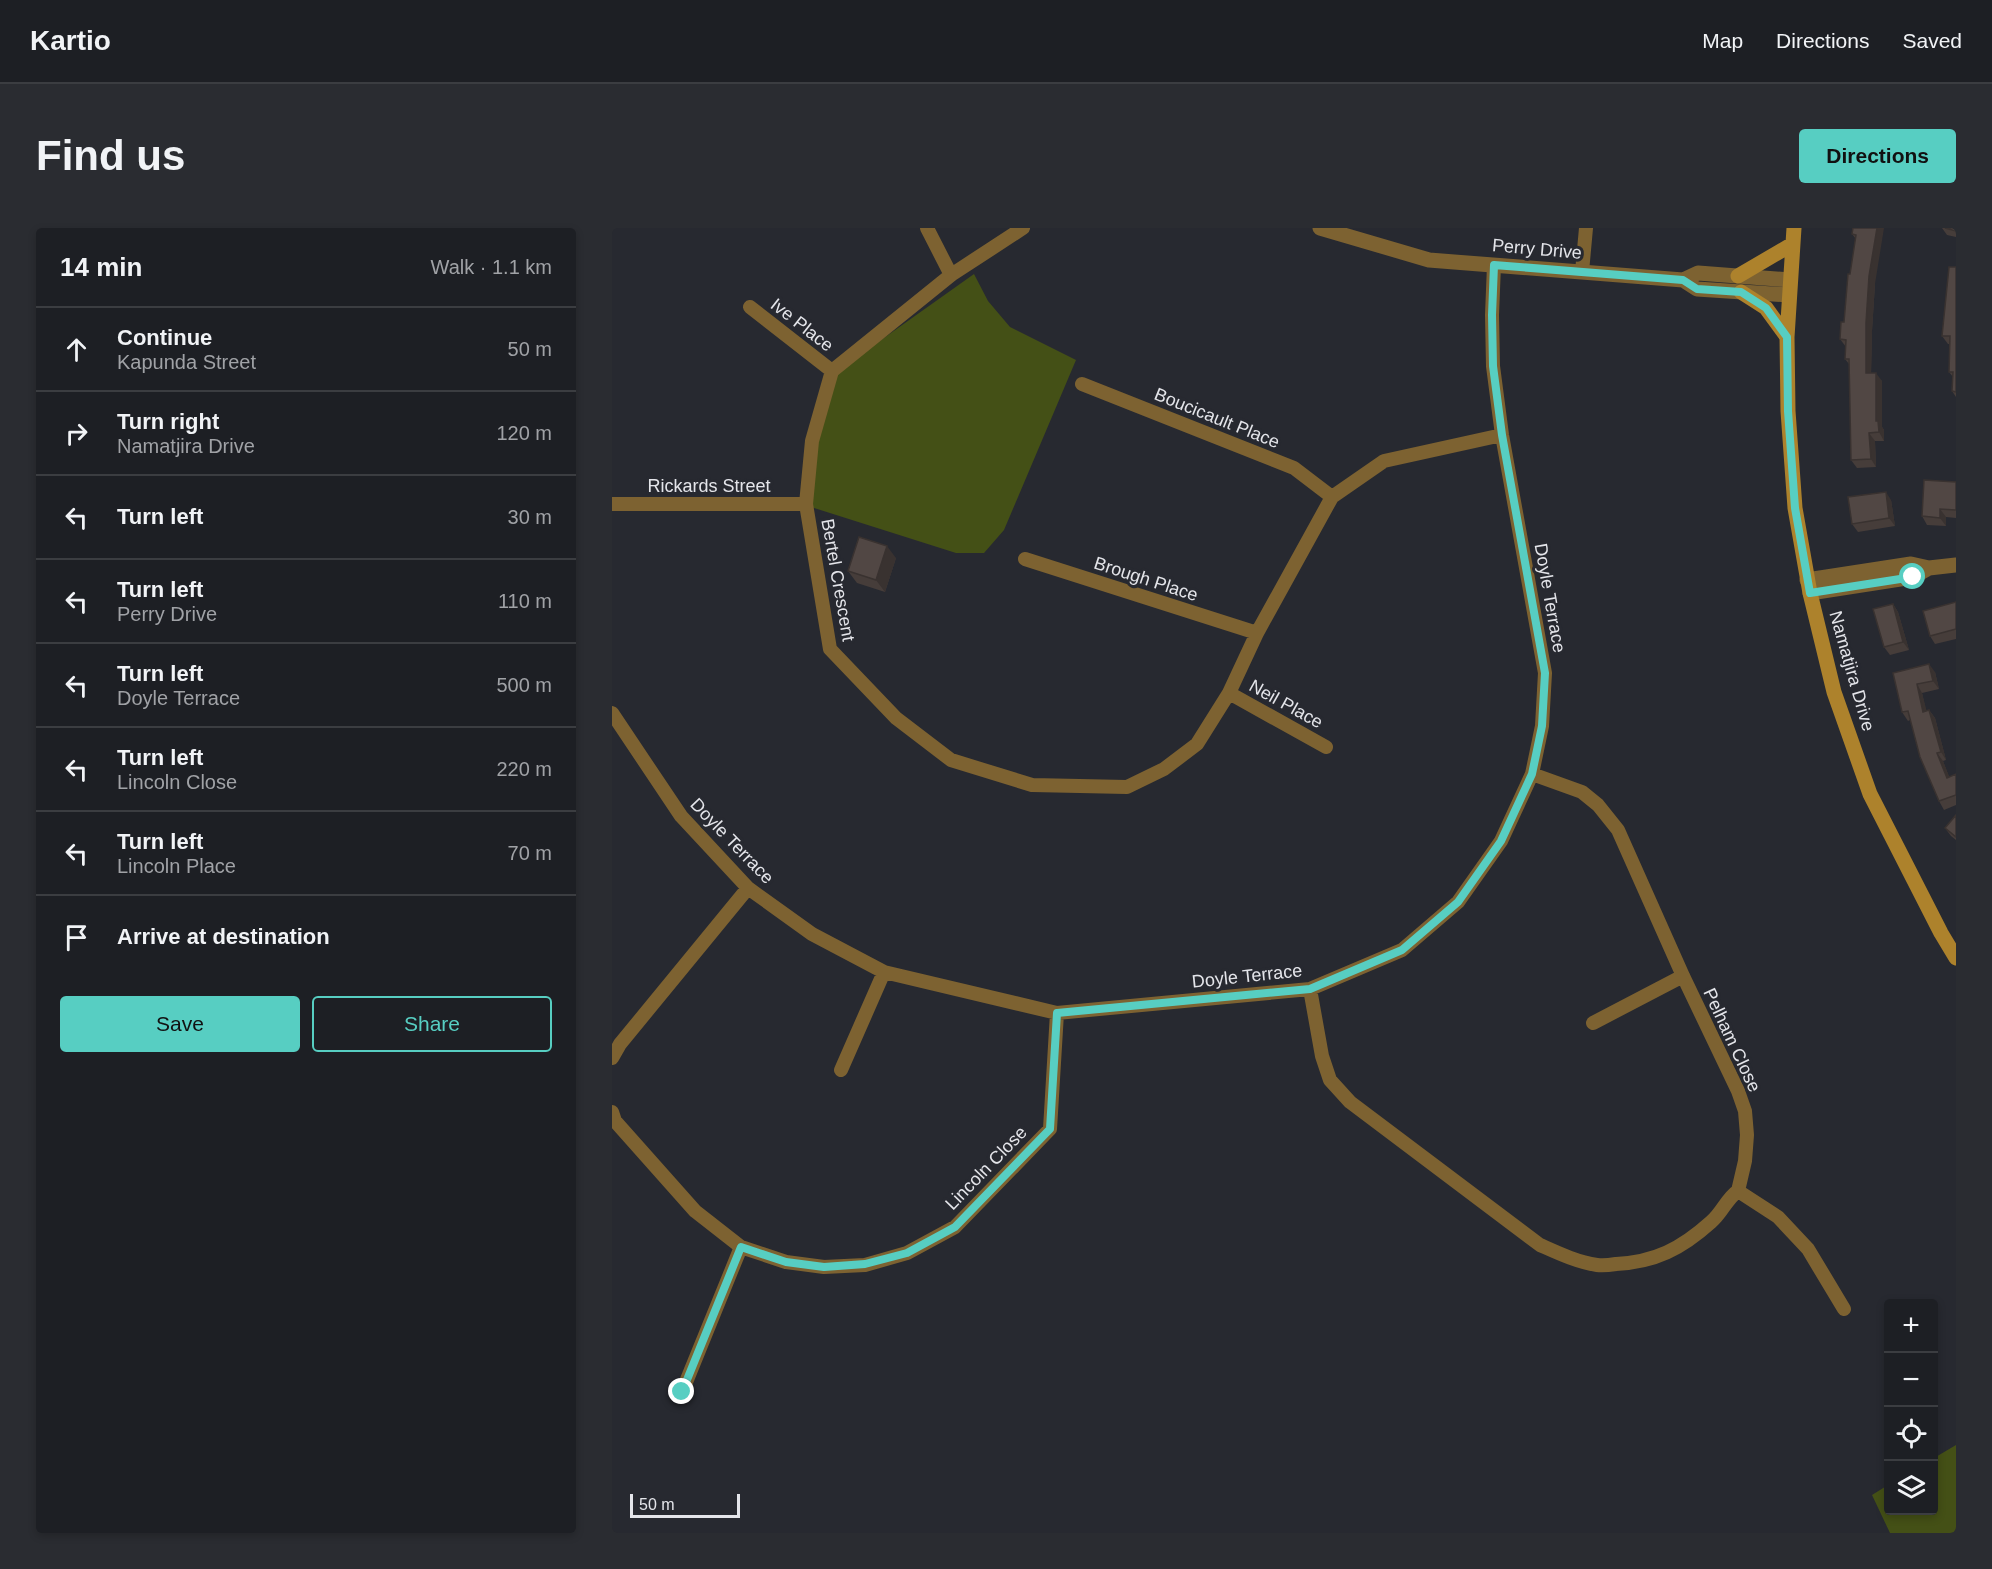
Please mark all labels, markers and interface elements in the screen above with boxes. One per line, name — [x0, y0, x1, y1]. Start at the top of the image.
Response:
text: Kartio — [30, 25, 111, 56]
text: Map — [1702, 29, 1743, 52]
text: Directions — [1776, 29, 1869, 52]
text: Saved — [1902, 29, 1962, 52]
button: Directions — [1799, 129, 1956, 183]
text: Find us — [36, 132, 185, 179]
street label: Perry Drive — [1491, 235, 1583, 263]
text: 14 min — [60, 252, 142, 282]
text: Walk · 1.1 km — [431, 256, 552, 278]
street label: Ive Place — [767, 294, 837, 356]
text: Continue — [117, 325, 212, 350]
icon: ahead — [60, 333, 93, 366]
text: 50 m — [508, 338, 552, 360]
text: Kapunda Street — [117, 351, 256, 373]
street label: Boucicault Place — [1152, 384, 1282, 452]
text: Turn right — [117, 409, 219, 434]
icon: right — [60, 417, 93, 450]
text: 120 m — [496, 422, 552, 444]
text: Namatjira Drive — [117, 435, 255, 457]
street label: Rickards Street — [647, 476, 771, 496]
icon: left — [60, 501, 93, 534]
text: Turn left — [117, 504, 203, 529]
text: 30 m — [508, 506, 552, 528]
street label: Bertel Crescent — [817, 517, 859, 643]
street label: Doyle Terrace — [1531, 542, 1569, 654]
street label: Brough Place — [1092, 553, 1200, 605]
route start — [1899, 563, 1925, 589]
text: Turn left — [117, 577, 203, 602]
icon: left — [60, 585, 93, 618]
text: 110 m — [498, 590, 552, 612]
text: Perry Drive — [117, 603, 217, 625]
street label: Namatjira Drive — [1825, 609, 1879, 733]
text: Turn left — [117, 661, 203, 686]
icon: left — [60, 669, 93, 702]
text: 500 m — [496, 674, 552, 696]
street label: Neil Place — [1246, 676, 1326, 732]
text: Doyle Terrace — [117, 687, 240, 709]
text: Turn left — [117, 745, 203, 770]
icon: left — [60, 753, 93, 786]
text: 220 m — [496, 758, 552, 780]
text: Lincoln Close — [117, 771, 237, 793]
street label: Doyle Terrace — [686, 794, 778, 888]
text: Turn left — [117, 829, 203, 854]
icon: left — [60, 837, 93, 870]
text: 70 m — [508, 842, 552, 864]
text: Lincoln Place — [117, 855, 236, 877]
icon: arrive — [60, 921, 93, 954]
text: Arrive at destination — [117, 924, 330, 949]
street label: Doyle Terrace — [1191, 960, 1303, 992]
street label: Pelham Close — [1699, 985, 1765, 1095]
button: Save — [60, 996, 300, 1052]
button: Share — [312, 996, 552, 1052]
street label: Lincoln Close — [941, 1122, 1031, 1214]
map controls — [1884, 1299, 1938, 1515]
button: + — [1884, 1299, 1938, 1353]
button: − — [1884, 1353, 1938, 1407]
route end — [668, 1378, 694, 1404]
button: locate — [1884, 1407, 1938, 1461]
button: layers — [1884, 1461, 1938, 1515]
scale bar — [630, 1491, 740, 1518]
text: 50 m — [639, 1496, 675, 1513]

